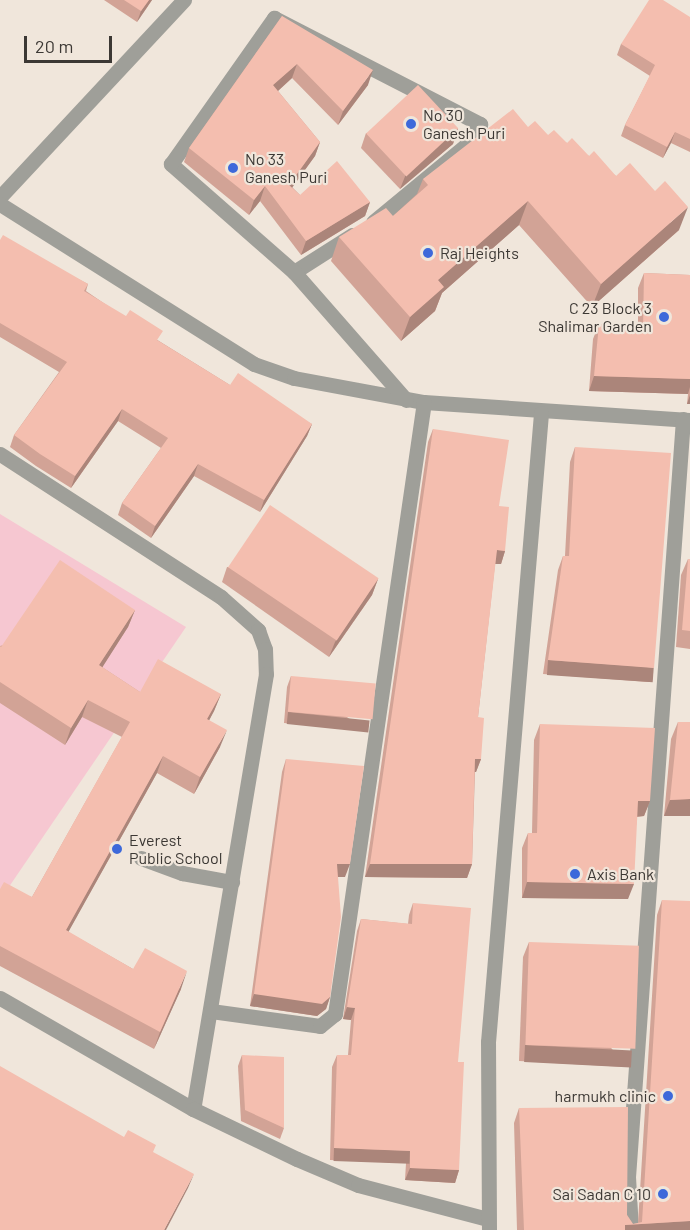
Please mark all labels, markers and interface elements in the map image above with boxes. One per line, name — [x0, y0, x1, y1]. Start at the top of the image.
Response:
scale bar — [27, 24, 116, 62]
text: 20 m — [35, 35, 73, 57]
place label: No 30 Ganesh Puri — [423, 105, 505, 143]
marker: No 30 Ganesh Puri — [404, 117, 418, 131]
place label: No 33 Ganesh Puri — [245, 149, 327, 187]
marker: No 33 Ganesh Puri — [226, 161, 240, 175]
place label: Raj Heights — [440, 243, 519, 263]
marker: Raj Heights — [421, 246, 435, 260]
place label: C 23 Block 3 Shalimar Garden — [538, 298, 652, 336]
marker: C 23 Block 3 Shalimar Garden — [657, 310, 671, 324]
place label: Everest Public School — [129, 830, 222, 868]
marker: Everest Public School — [110, 842, 124, 856]
place label: Axis Bank — [587, 864, 654, 884]
marker: Axis Bank — [568, 867, 582, 881]
place label: harmukh clinic — [555, 1086, 656, 1106]
marker: harmukh clinic — [661, 1089, 675, 1103]
place label: Sai Sadan C 10 — [552, 1184, 651, 1204]
marker: Sai Sadan C 10 — [656, 1187, 670, 1201]

